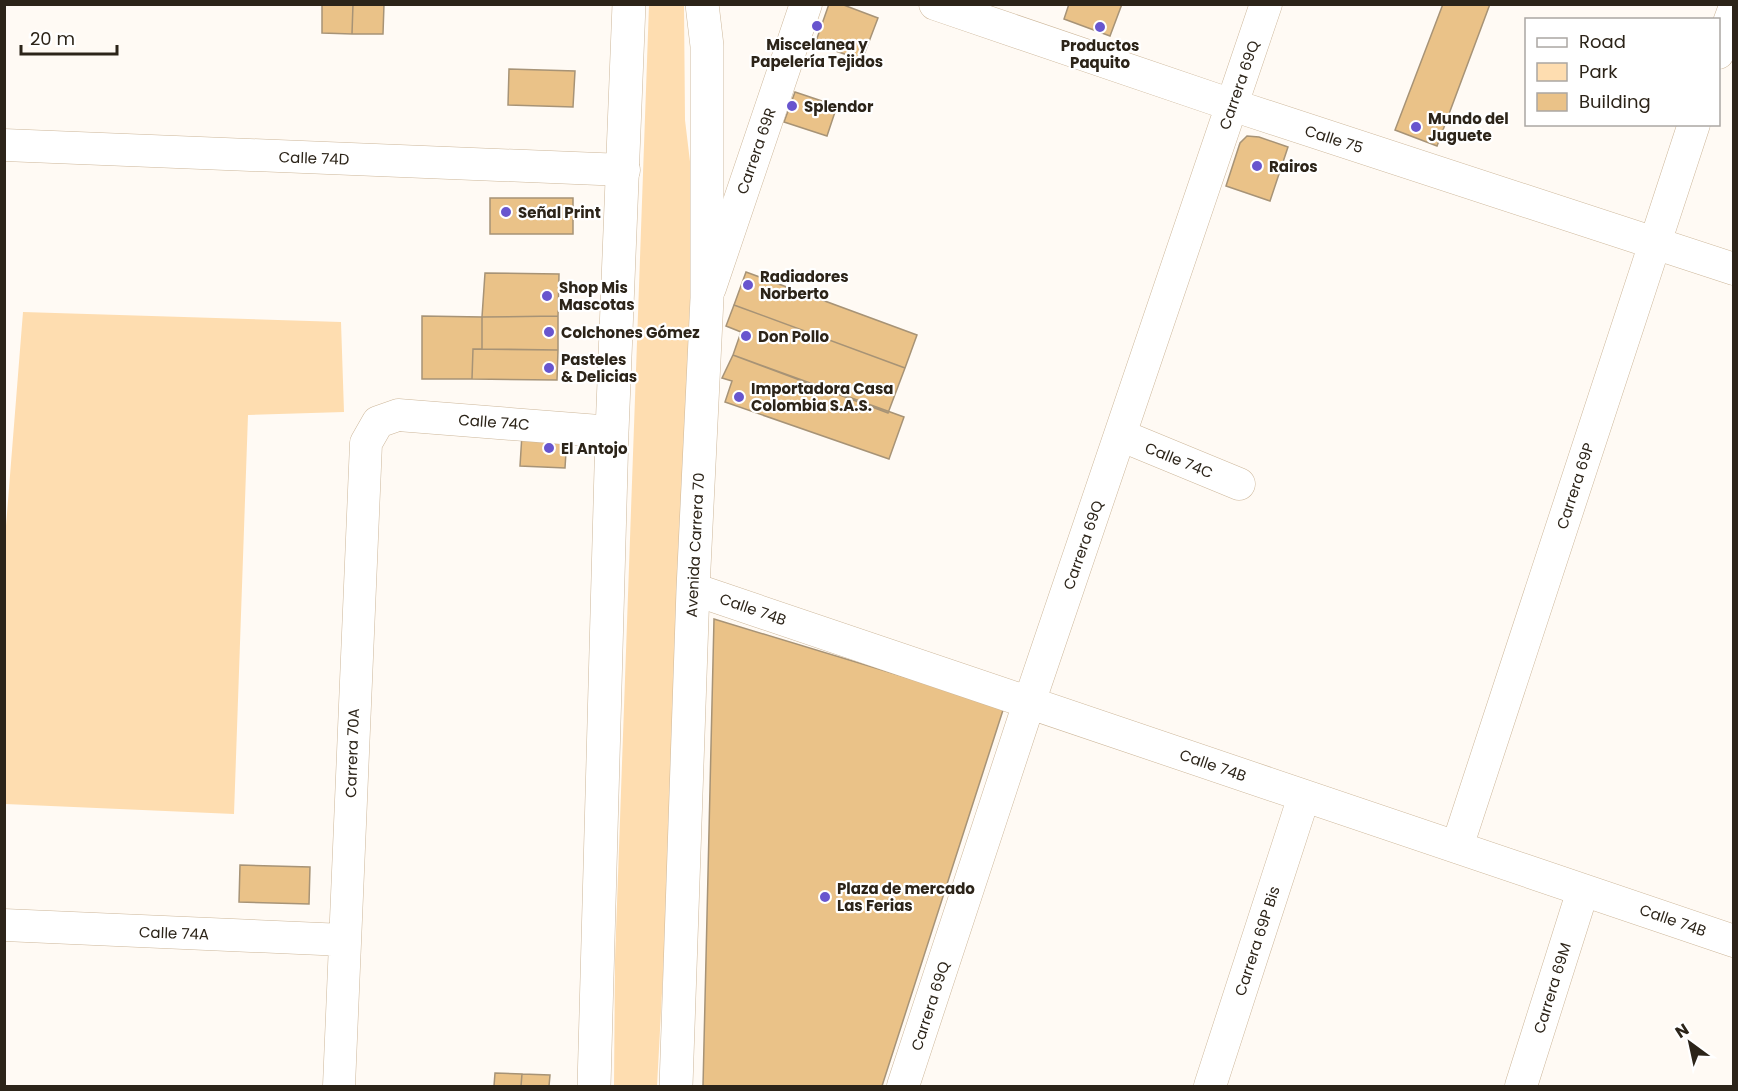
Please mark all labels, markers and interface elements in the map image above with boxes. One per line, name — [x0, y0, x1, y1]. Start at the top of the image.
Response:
scale bar — [21, 18, 117, 56]
legend — [1525, 18, 1720, 126]
marker: Miscelanea y Papelería Tejidos — [810, 19, 824, 33]
marker: Productos Paquito — [1093, 20, 1107, 34]
text: 20 m — [30, 26, 75, 51]
text: Road — [1579, 29, 1626, 54]
place label: Miscelanea y Papelería Tejidos — [751, 34, 883, 72]
place label: Productos Paquito — [1061, 35, 1139, 73]
street label: Carrera 69Q — [1214, 38, 1264, 132]
text: Park — [1579, 59, 1618, 84]
text: Building — [1579, 89, 1651, 114]
place label: Splendor — [804, 96, 874, 117]
marker: Splendor — [785, 99, 799, 113]
street label: Carrera 69R — [731, 105, 781, 197]
place label: Mundo del Juguete — [1428, 108, 1509, 146]
street label: Calle 75 — [1302, 120, 1366, 158]
marker: Mundo del Juguete — [1409, 120, 1423, 134]
street label: Calle 74D — [278, 146, 350, 170]
place label: Rairos — [1269, 156, 1318, 177]
marker: Rairos — [1250, 159, 1264, 173]
place label: Señal Print — [518, 202, 601, 223]
marker: Señal Print — [499, 205, 513, 219]
place label: Radiadores Norberto — [760, 266, 849, 304]
place label: Shop Mis Mascotas — [559, 277, 635, 315]
marker: Radiadores Norberto — [741, 278, 755, 292]
marker: Shop Mis Mascotas — [540, 289, 554, 303]
place label: Colchones Gómez — [561, 322, 700, 343]
marker: Colchones Gómez — [542, 325, 556, 339]
place label: Don Pollo — [758, 326, 830, 347]
marker: Don Pollo — [739, 329, 753, 343]
place label: Pasteles & Delicias — [561, 349, 637, 387]
marker: Pasteles & Delicias — [542, 361, 556, 375]
place label: Importadora Casa Colombia S.A.S. — [751, 378, 893, 416]
marker: Importadora Casa Colombia S.A.S. — [732, 390, 746, 404]
street label: Calle 74C — [458, 409, 530, 435]
street label: Calle 74C — [1142, 437, 1216, 483]
place label: El Antojo — [561, 438, 628, 459]
street label: Carrera 69P — [1551, 440, 1599, 532]
marker: El Antojo — [542, 441, 556, 455]
street label: Avenida Carrera 70 — [681, 472, 709, 618]
street label: Carrera 69Q — [1058, 498, 1108, 592]
street label: Calle 74B — [717, 588, 789, 630]
street label: Carrera 70A — [340, 708, 364, 798]
street label: Calle 74B — [1177, 744, 1249, 786]
place label: Plaza de mercado Las Ferias — [837, 878, 975, 916]
street label: Carrera 69P Bis — [1229, 883, 1285, 999]
marker: Plaza de mercado Las Ferias — [818, 890, 832, 904]
street label: Calle 74B — [1637, 899, 1709, 941]
street label: Calle 74A — [139, 921, 209, 945]
street label: Carrera 69M — [1528, 940, 1576, 1036]
street label: Carrera 69Q — [906, 958, 954, 1053]
north arrow — [1660, 1013, 1720, 1073]
text: N — [1671, 1018, 1693, 1044]

